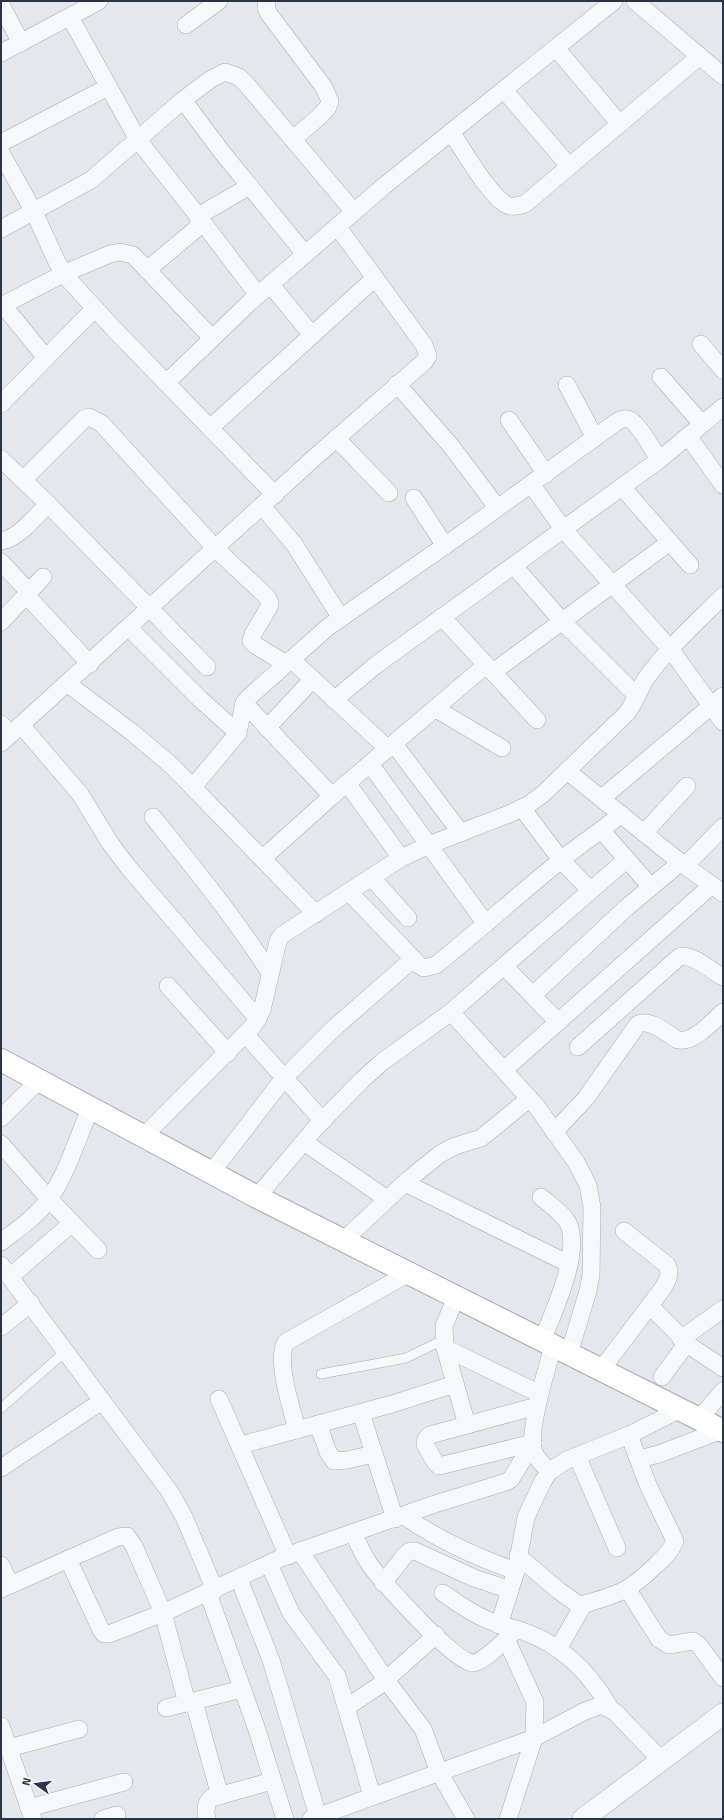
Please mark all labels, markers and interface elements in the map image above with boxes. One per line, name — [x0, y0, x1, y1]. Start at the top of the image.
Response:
north arrow — [16, 1764, 56, 1804]
text: N — [18, 1776, 35, 1787]

